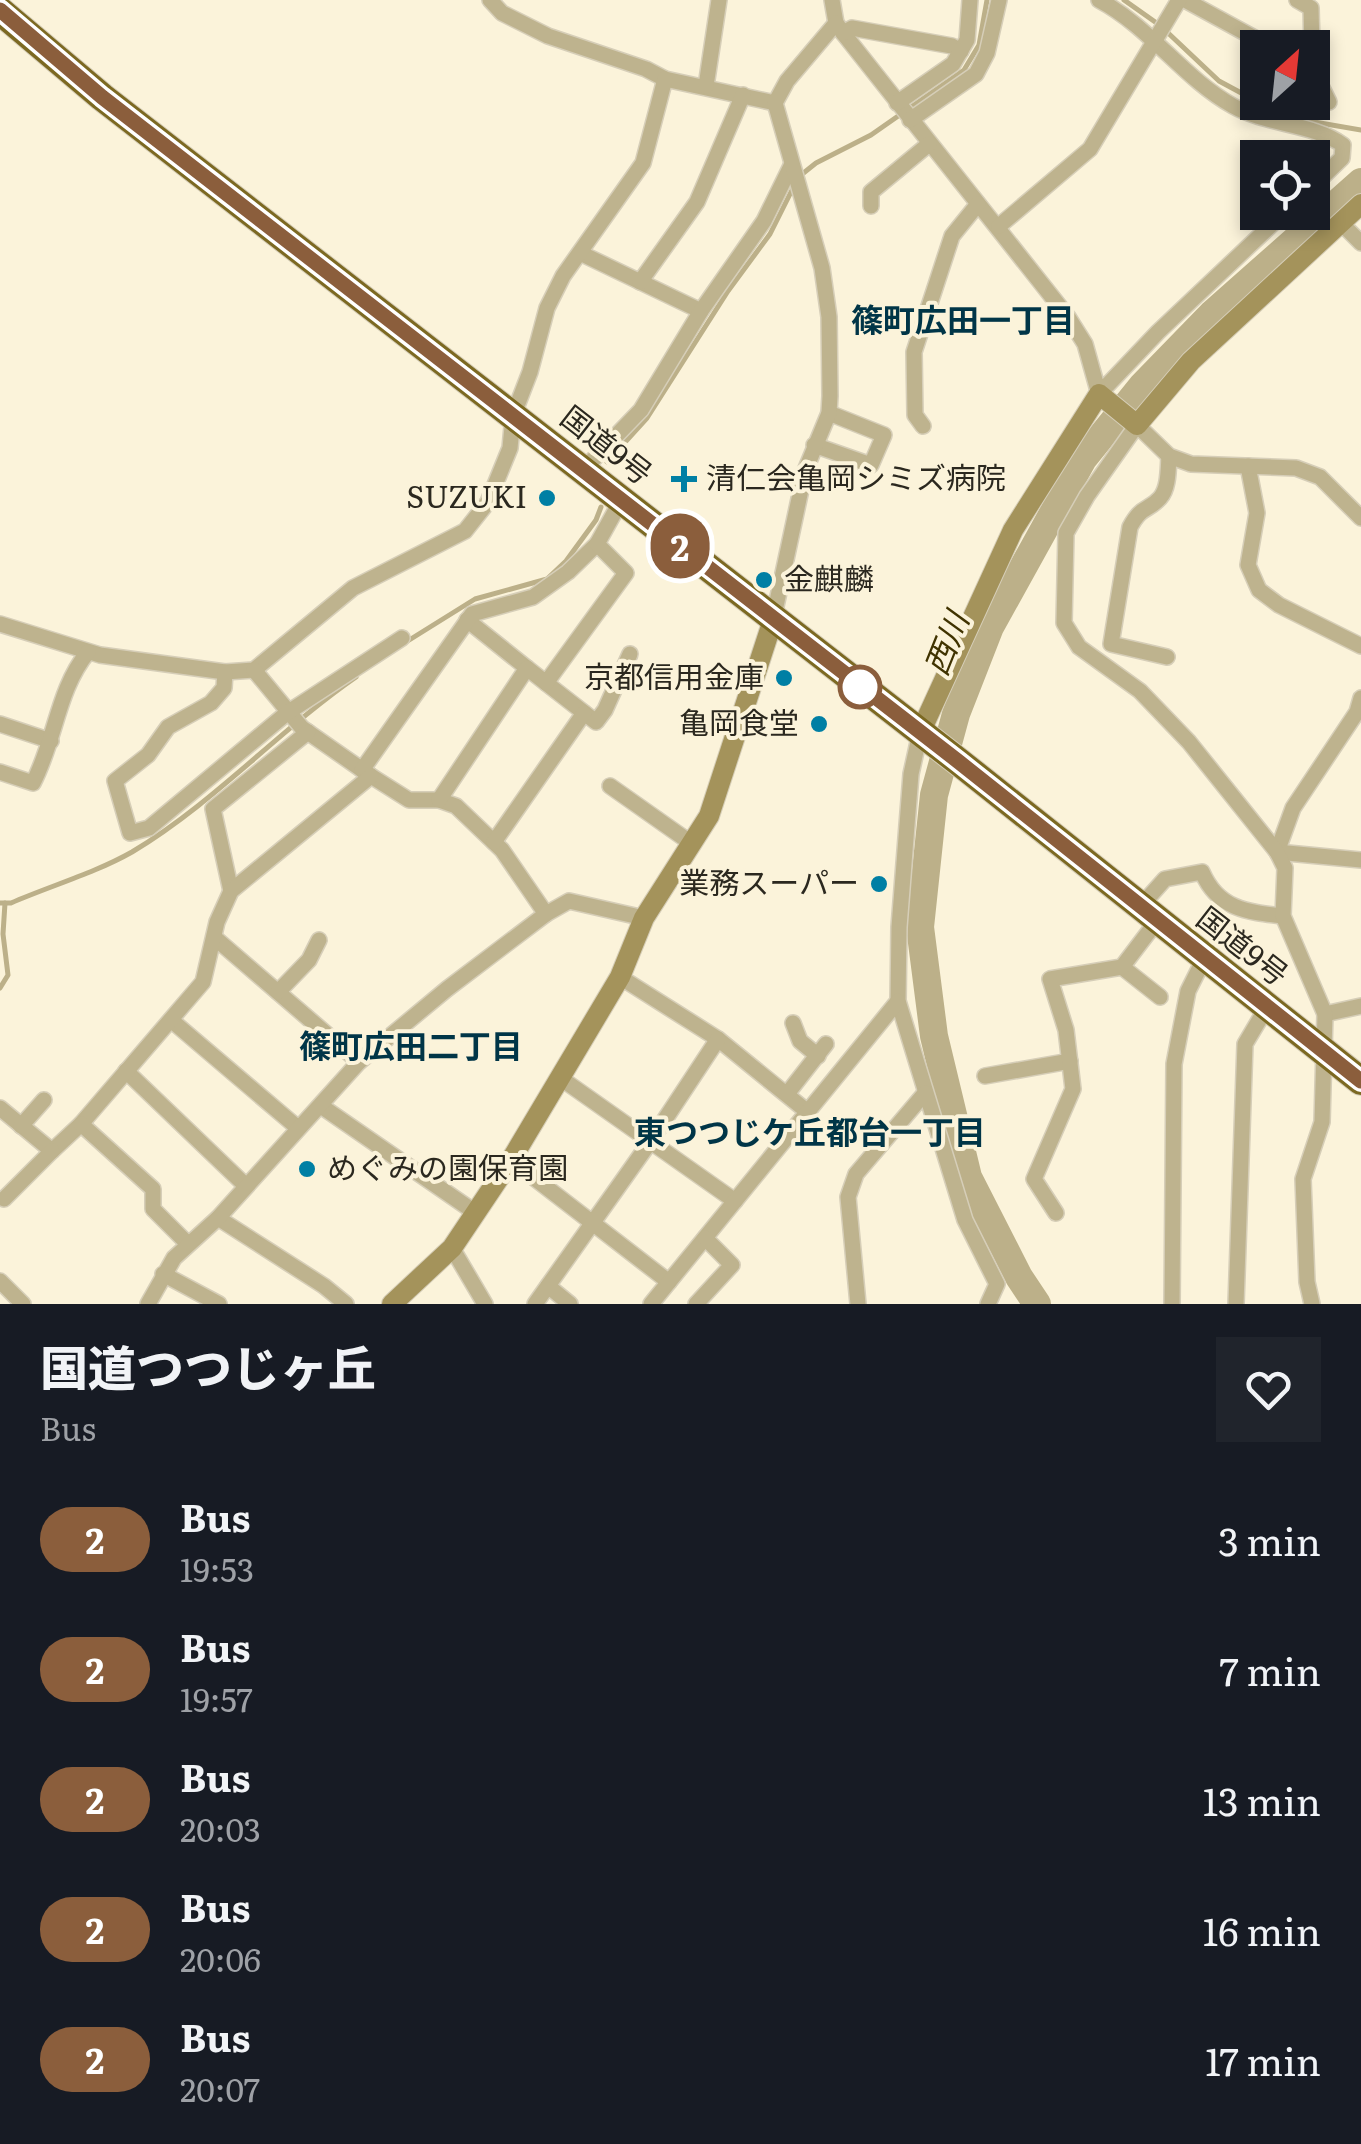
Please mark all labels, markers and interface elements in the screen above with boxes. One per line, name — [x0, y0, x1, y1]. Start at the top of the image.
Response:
north arrow — [1240, 30, 1330, 120]
map controls — [1240, 30, 1330, 230]
button: locate — [1240, 140, 1330, 230]
district label: 篠町広田一丁目 — [851, 294, 1075, 342]
street label: 国道9号 — [553, 394, 663, 494]
place label: 清仁会亀岡シミズ病院 — [706, 454, 1006, 498]
marker: 清仁会亀岡シミズ病院 — [671, 466, 697, 492]
place label: SUZUKI — [406, 473, 527, 517]
marker: SUZUKI — [536, 487, 558, 509]
line badge: 2 — [648, 514, 712, 578]
text: 2 — [671, 520, 689, 572]
place label: 金麒麟 — [784, 555, 874, 599]
marker: 金麒麟 — [753, 569, 775, 591]
water label: 西川 — [910, 601, 980, 682]
place label: 京都信用金庫 — [584, 653, 764, 697]
unlabelled marker — [839, 666, 881, 708]
marker: 京都信用金庫 — [773, 667, 795, 689]
place label: 亀岡食堂 — [679, 699, 799, 743]
marker: 亀岡食堂 — [808, 713, 830, 735]
place label: 業務スーパー — [679, 859, 859, 903]
marker: 業務スーパー — [868, 873, 890, 895]
street label: 国道9号 — [1189, 895, 1299, 995]
district label: 篠町広田二丁目 — [299, 1020, 523, 1068]
district label: 東つつじケ丘都台一丁目 — [634, 1106, 986, 1154]
place label: めぐみの園保育園 — [327, 1144, 568, 1188]
marker: めぐみの園保育園 — [296, 1158, 318, 1180]
text: 国道つつじヶ丘 — [40, 1330, 376, 1401]
button: heart — [1216, 1337, 1321, 1442]
text: Bus — [40, 1403, 96, 1451]
text: Bus — [180, 1487, 251, 1544]
text: 3 min — [1218, 1511, 1321, 1568]
text: 2 — [86, 1513, 104, 1565]
text: 19:53 — [180, 1544, 254, 1592]
text: Bus — [180, 1617, 251, 1674]
text: 7 min — [1219, 1641, 1321, 1698]
text: 2 — [86, 1643, 104, 1695]
text: 19:57 — [180, 1674, 253, 1722]
text: Bus — [180, 1747, 251, 1804]
text: 13 min — [1203, 1771, 1321, 1828]
text: 2 — [86, 1773, 104, 1825]
text: 20:03 — [180, 1804, 261, 1852]
text: Bus — [180, 1877, 251, 1934]
text: 16 min — [1203, 1901, 1321, 1958]
text: 2 — [86, 1903, 104, 1955]
text: 20:06 — [180, 1934, 261, 1982]
text: Bus — [180, 2007, 251, 2064]
text: 17 min — [1205, 2031, 1321, 2088]
text: 2 — [86, 2033, 104, 2085]
text: 20:07 — [180, 2064, 260, 2112]

